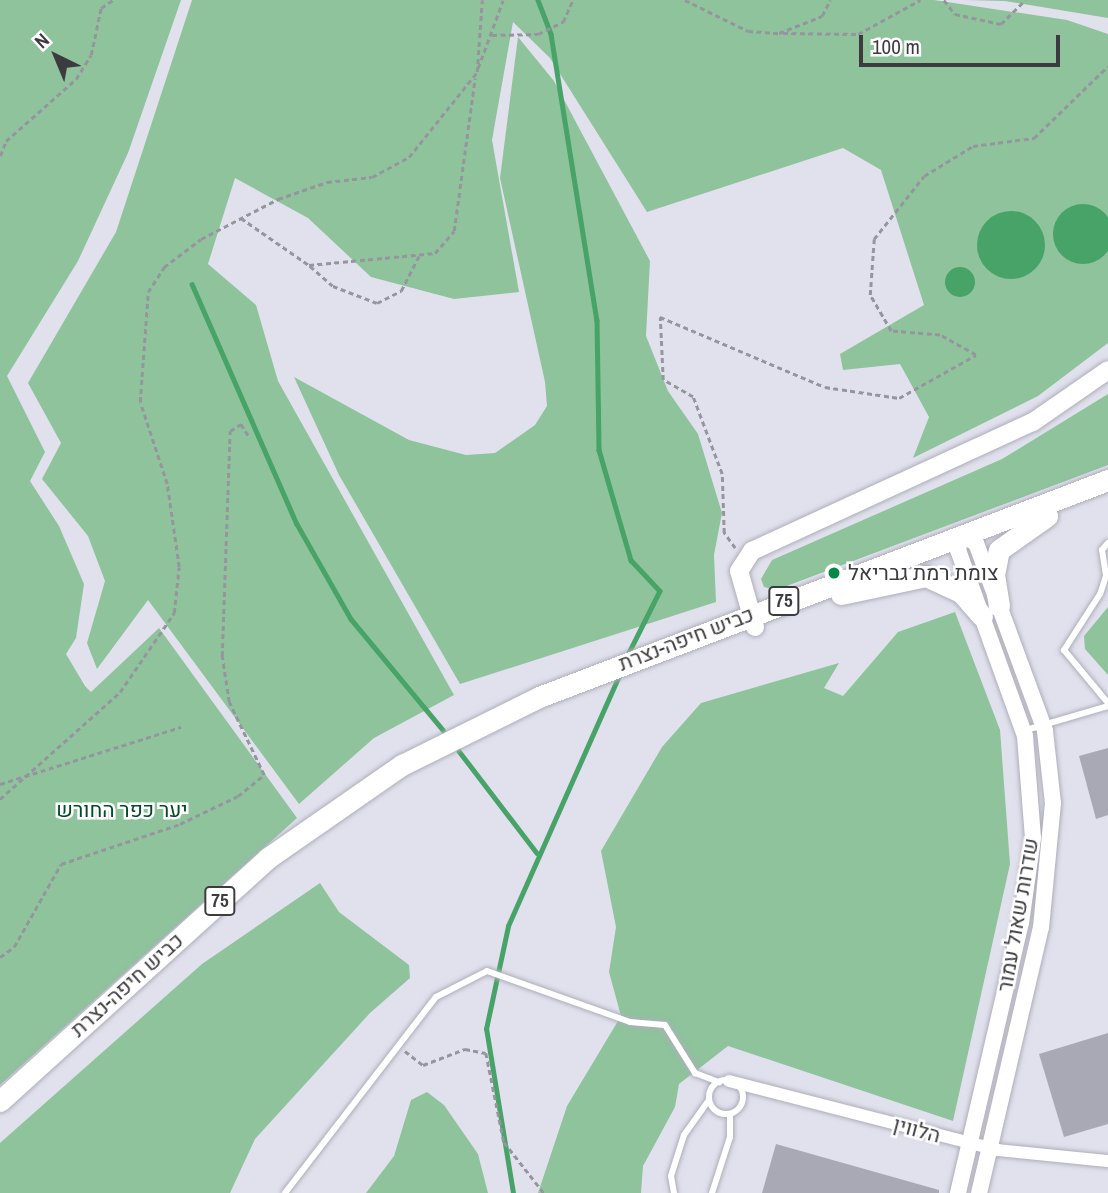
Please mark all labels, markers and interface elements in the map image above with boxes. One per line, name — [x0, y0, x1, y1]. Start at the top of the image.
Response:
north arrow — [21, 21, 91, 91]
scale bar — [863, 21, 1064, 65]
text: N — [29, 27, 55, 54]
text: 100 m — [872, 32, 920, 61]
place label: צומת רמת גבריאל — [848, 560, 999, 586]
marker: צומת רמת גבריאל — [826, 565, 842, 581]
road number: 75 — [768, 586, 800, 616]
street label: כביש חיפה-נצרת — [615, 602, 757, 676]
park label: יער כפר החורש — [56, 797, 188, 823]
street label: שדרות שאול עמור — [992, 836, 1044, 994]
road number: 75 — [204, 886, 236, 917]
street label: כביש חיפה-נצרת — [65, 928, 189, 1042]
street label: הלווין — [891, 1112, 943, 1148]

